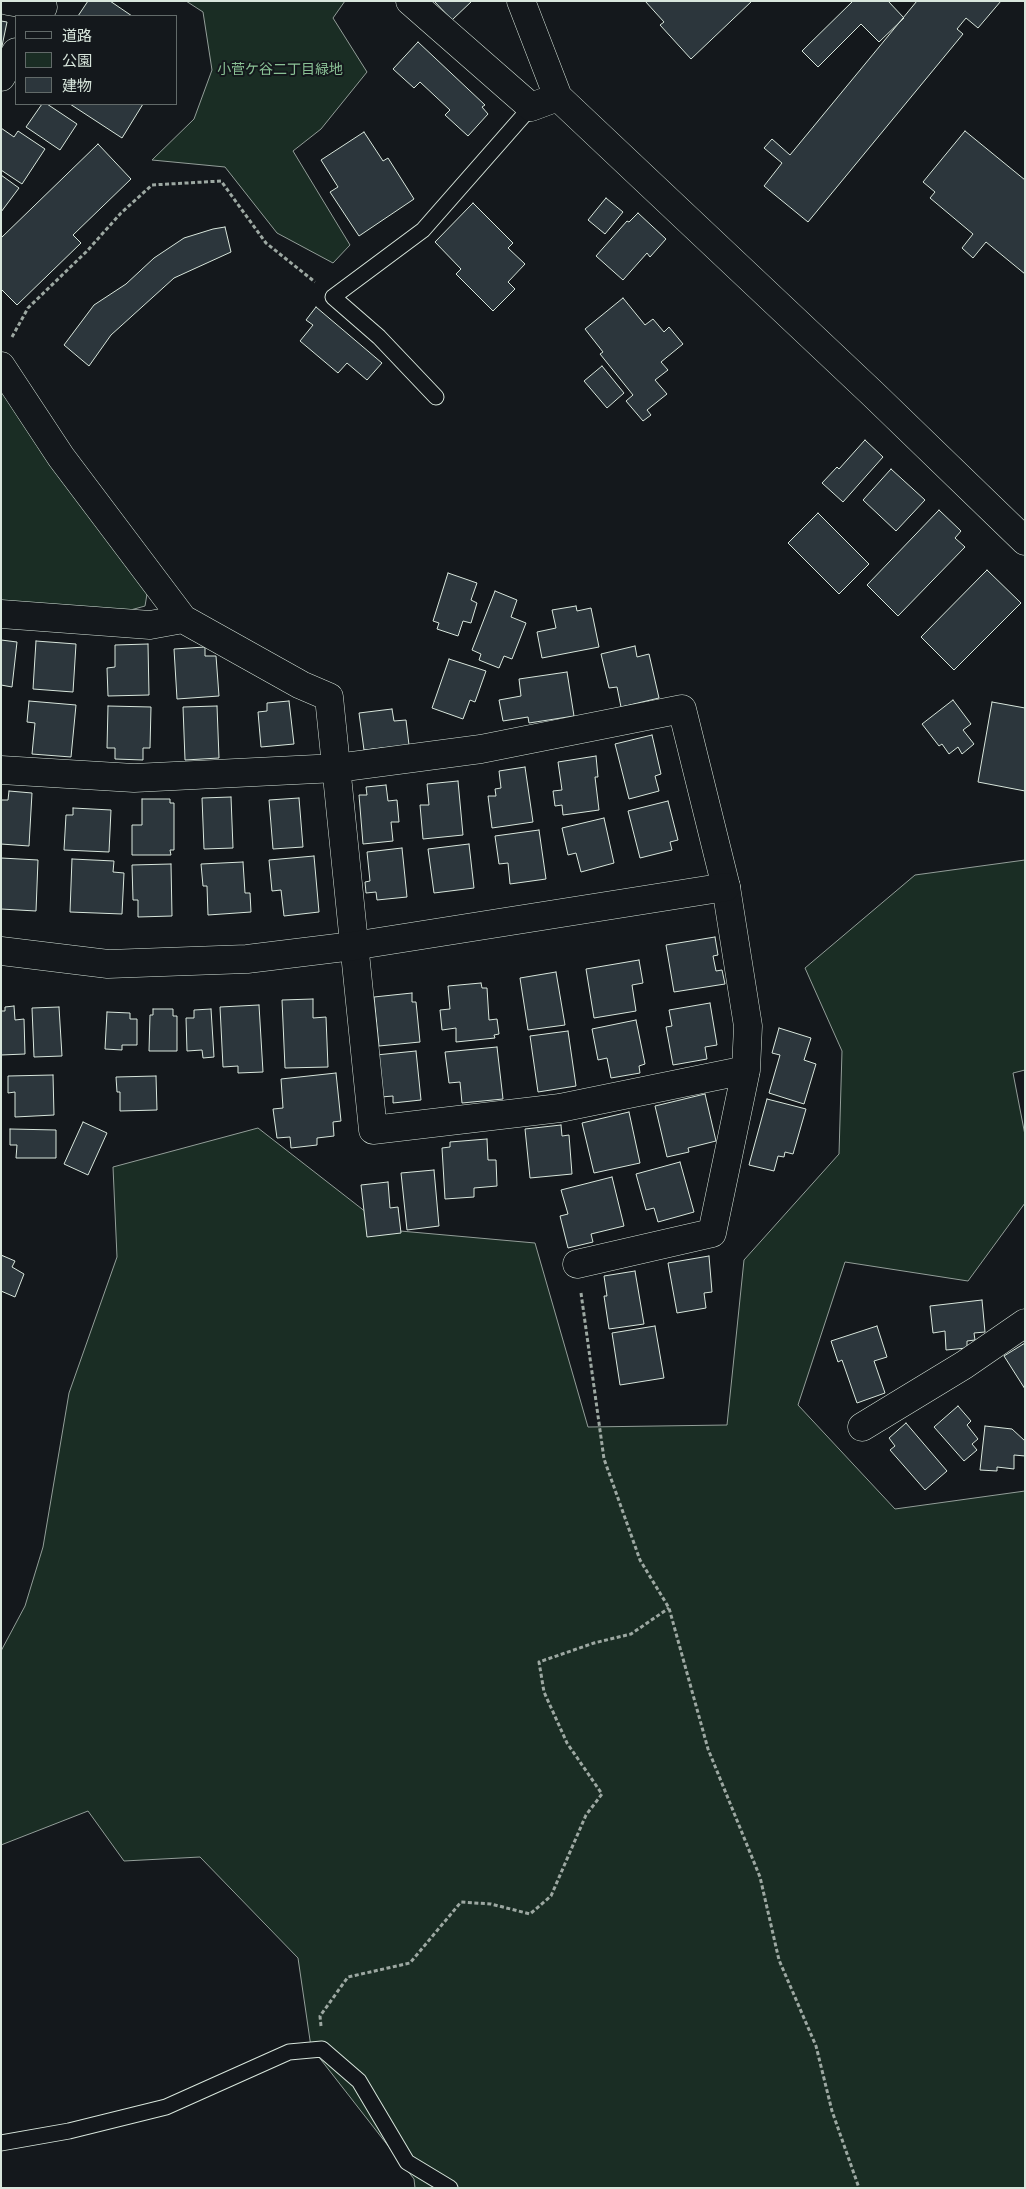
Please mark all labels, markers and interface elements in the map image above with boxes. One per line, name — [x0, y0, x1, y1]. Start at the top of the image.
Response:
legend — [15, 15, 178, 105]
text: 道路 — [62, 26, 92, 44]
text: 公園 — [62, 51, 92, 69]
park label: 小菅ケ谷二丁目緑地 — [217, 62, 343, 78]
text: 建物 — [62, 76, 92, 94]

